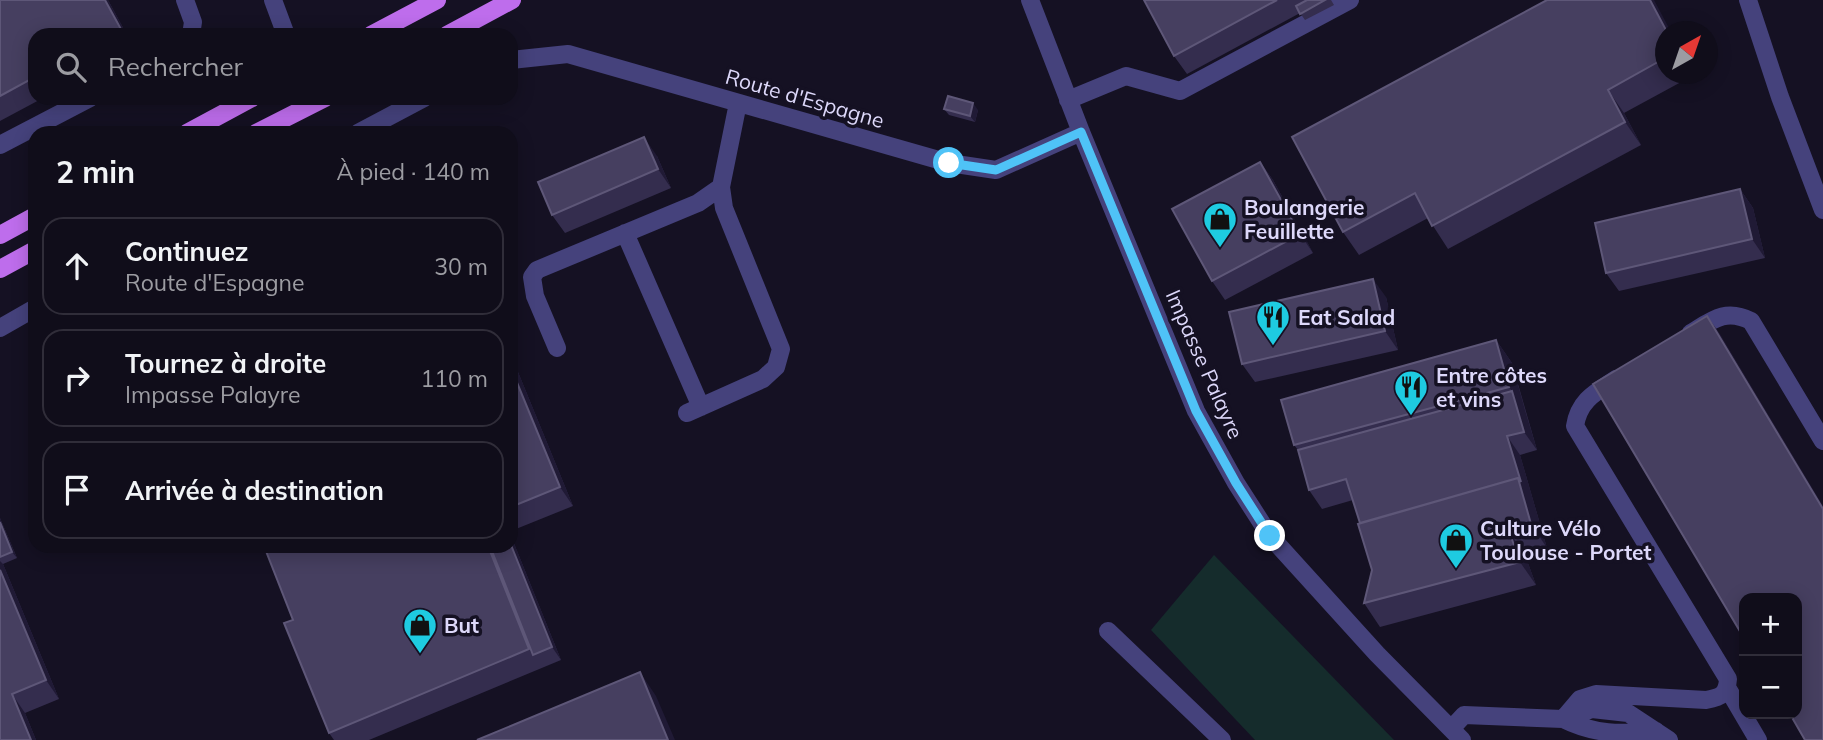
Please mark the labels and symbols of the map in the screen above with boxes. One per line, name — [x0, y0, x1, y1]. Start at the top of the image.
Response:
north arrow — [1655, 21, 1718, 84]
street label: Route d'Espagne — [723, 63, 887, 133]
route start — [933, 147, 964, 178]
place label: Boulangerie Feuillette — [1244, 194, 1364, 244]
shop icon: Boulangerie Feuillette — [1201, 200, 1239, 249]
street label: Impasse Palayre — [1161, 286, 1249, 442]
restaurant icon: Eat Salad — [1254, 298, 1292, 347]
place label: Eat Salad — [1298, 304, 1395, 330]
place label: Entre côtes et vins — [1436, 362, 1547, 412]
restaurant icon: Entre côtes et vins — [1392, 368, 1430, 417]
place label: Culture Vélo Toulouse - Portet — [1480, 515, 1652, 565]
route end — [1254, 520, 1285, 551]
shop icon: Culture Vélo Toulouse - Portet — [1437, 521, 1475, 570]
shop icon: But — [401, 606, 439, 655]
place label: But — [444, 612, 479, 638]

